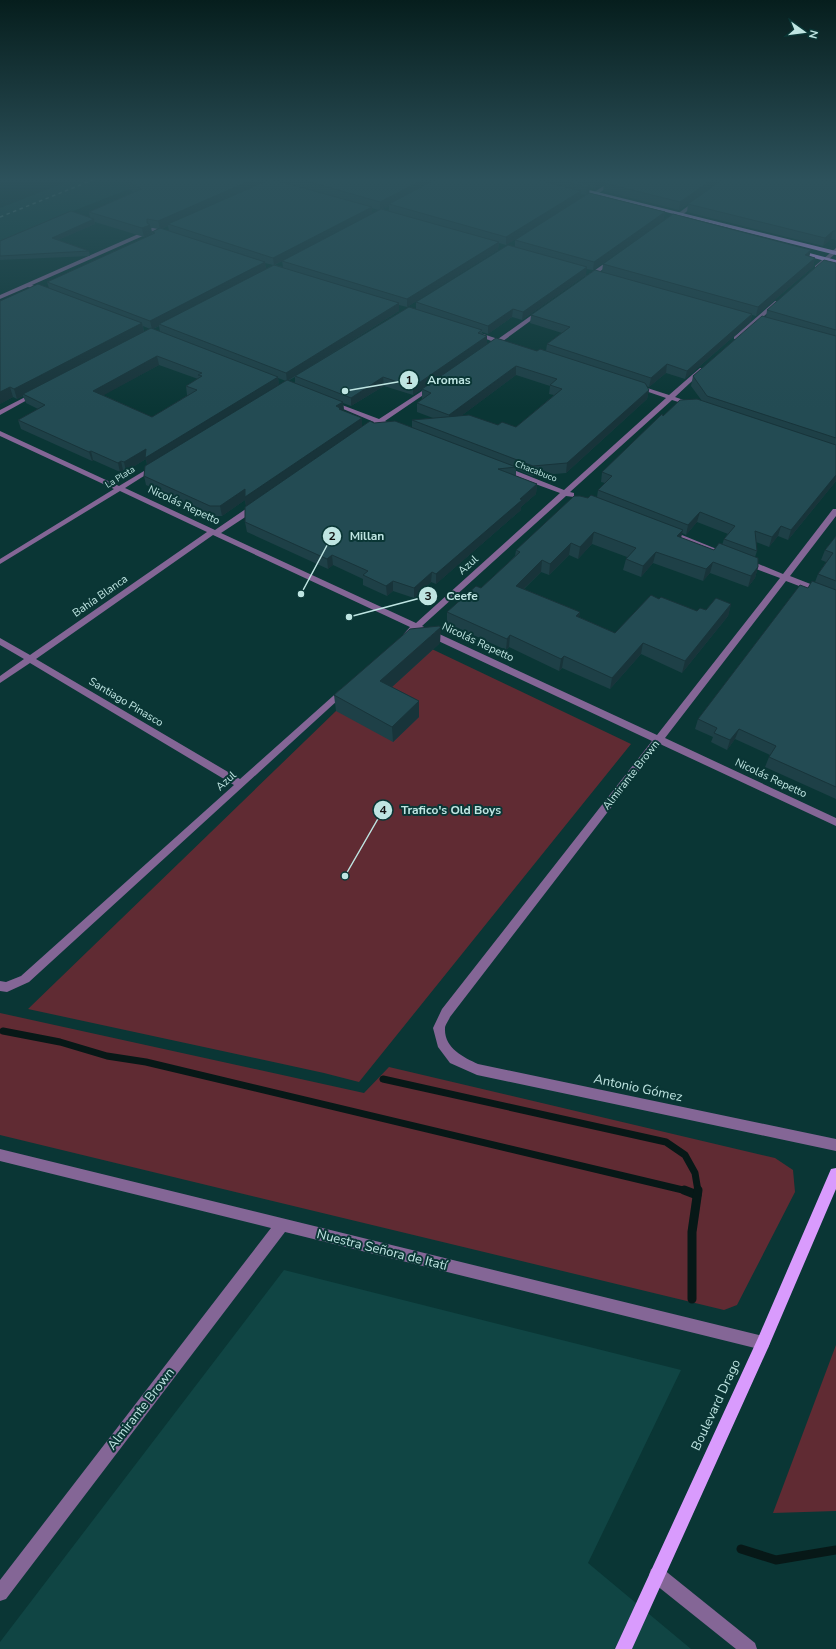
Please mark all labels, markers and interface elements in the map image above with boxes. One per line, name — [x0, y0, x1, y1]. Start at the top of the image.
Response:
north arrow — [784, 12, 824, 52]
text: N — [805, 28, 821, 40]
callout: Aromas — [399, 368, 478, 392]
text: 1 — [405, 372, 413, 388]
text: Aromas — [427, 372, 471, 388]
street label: Chacabuco — [513, 457, 559, 485]
street label: La Plata — [103, 463, 137, 491]
street label: Nicolás Repetto — [145, 482, 223, 528]
callout: Millan — [322, 524, 393, 548]
text: 2 — [328, 528, 336, 544]
text: Millan — [350, 528, 384, 544]
street label: Azul — [455, 551, 482, 578]
street label: Bahía Blanca — [69, 571, 131, 621]
callout: Ceefe — [418, 584, 485, 608]
text: 3 — [424, 588, 432, 604]
text: Ceefe — [446, 588, 478, 604]
street label: Nicolás Repetto — [439, 619, 517, 665]
street label: Santiago Pinasco — [86, 674, 166, 730]
street label: Almirante Brown — [599, 737, 663, 813]
street label: Nicolás Repetto — [732, 755, 810, 801]
street label: Azul — [213, 767, 240, 794]
callout: Trafico's Old Boys — [373, 798, 509, 822]
text: 4 — [379, 802, 387, 818]
text: Trafico's Old Boys — [401, 802, 501, 818]
street label: Antonio Gómez — [592, 1070, 684, 1106]
street label: Nuestra Señora de Itatí — [315, 1225, 450, 1275]
street label: Boulevard Drago — [687, 1356, 745, 1454]
street label: Almirante Brown — [103, 1364, 179, 1454]

